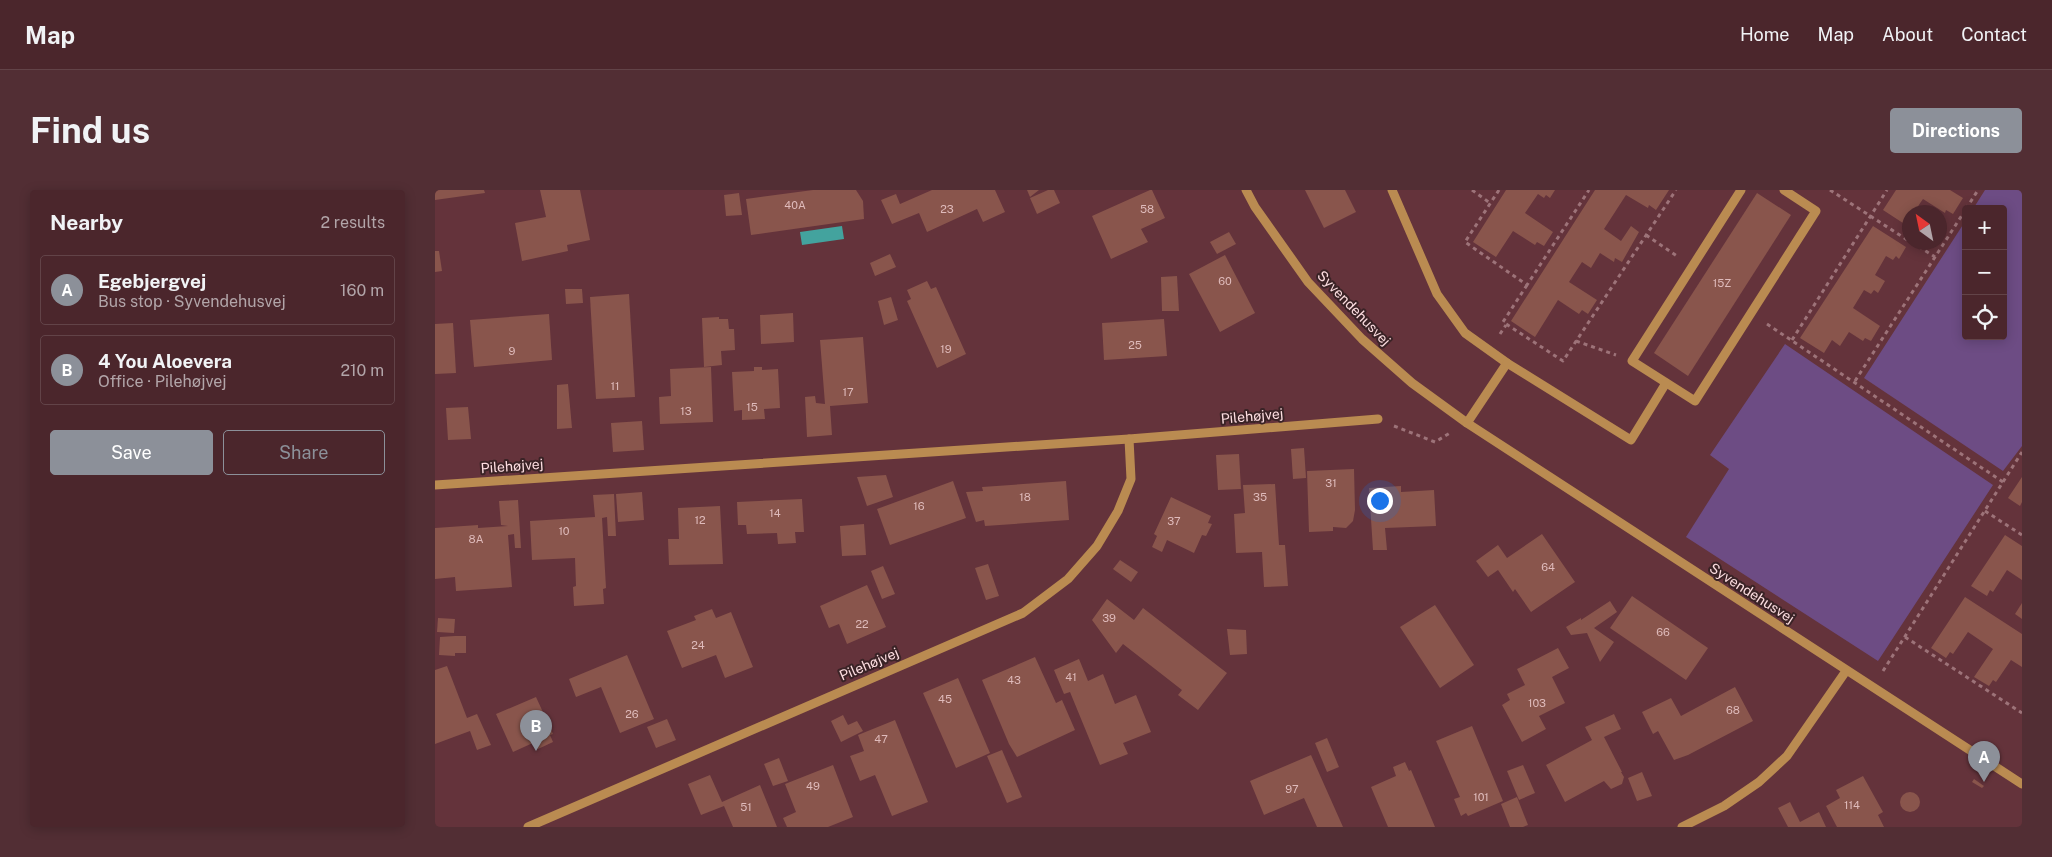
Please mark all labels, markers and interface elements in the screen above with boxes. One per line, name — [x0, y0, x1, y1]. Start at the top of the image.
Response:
text: Map — [25, 21, 75, 49]
text: Home — [1740, 24, 1790, 45]
text: Map — [1818, 24, 1854, 45]
text: About — [1882, 24, 1933, 45]
text: Contact — [1961, 24, 2027, 45]
button: Directions — [1890, 108, 2022, 153]
text: Find us — [30, 110, 150, 151]
house number: 40A — [784, 199, 806, 211]
house number: 23 — [940, 203, 954, 215]
house number: 58 — [1140, 203, 1154, 215]
north arrow — [1902, 205, 1947, 250]
map controls — [1962, 205, 2007, 340]
button: + — [1962, 205, 2007, 250]
text: Nearby — [50, 210, 123, 235]
text: 2 results — [320, 213, 385, 232]
button: − — [1962, 250, 2007, 295]
street label: Syvendehusvej — [1314, 267, 1394, 349]
text: Egebjergvej — [98, 270, 206, 292]
house number: 60 — [1218, 275, 1232, 287]
house number: 15Z — [1713, 277, 1731, 289]
text: A — [61, 281, 73, 300]
text: 160 m — [340, 281, 384, 300]
text: Bus stop · Syvendehusvej — [98, 292, 286, 311]
button: locate — [1962, 295, 2007, 340]
house number: 25 — [1128, 339, 1142, 351]
house number: 19 — [940, 343, 952, 355]
house number: 9 — [509, 345, 516, 357]
text: 4 You Aloevera — [98, 350, 232, 372]
text: B — [62, 361, 72, 380]
text: 210 m — [340, 361, 384, 380]
text: Office · Pilehøjvej — [98, 372, 227, 391]
house number: 11 — [611, 380, 619, 392]
house number: 17 — [842, 386, 854, 398]
house number: 15 — [746, 401, 758, 413]
house number: 13 — [680, 405, 692, 417]
street label: Pilehøjvej — [1220, 405, 1284, 427]
button: Save — [50, 430, 213, 475]
button: Share — [223, 430, 385, 475]
street label: Pilehøjvej — [480, 456, 544, 476]
house number: 31 — [1325, 477, 1337, 489]
your location — [1367, 488, 1393, 514]
house number: 18 — [1019, 491, 1031, 503]
house number: 35 — [1253, 491, 1267, 503]
house number: 16 — [913, 500, 925, 512]
house number: 14 — [769, 507, 781, 519]
house number: 12 — [694, 514, 706, 526]
house number: 37 — [1167, 515, 1181, 527]
house number: 10 — [558, 525, 570, 537]
house number: 8A — [469, 533, 484, 545]
street label: Syvendehusvej — [1707, 560, 1797, 626]
house number: 64 — [1541, 561, 1555, 573]
house number: 39 — [1102, 612, 1116, 624]
house number: 22 — [855, 618, 869, 630]
house number: 66 — [1656, 626, 1670, 638]
house number: 24 — [691, 639, 705, 651]
street label: Pilehøjvej — [837, 644, 901, 684]
house number: 41 — [1065, 671, 1077, 683]
house number: 43 — [1007, 674, 1021, 686]
house number: 45 — [938, 693, 952, 705]
house number: 103 — [1528, 697, 1546, 709]
house number: 68 — [1726, 704, 1740, 716]
house number: 26 — [625, 708, 639, 720]
pin: B — [520, 710, 552, 751]
house number: 47 — [874, 733, 888, 745]
pin: A — [1968, 741, 2000, 782]
house number: 49 — [806, 780, 820, 792]
house number: 97 — [1285, 783, 1299, 795]
house number: 101 — [1473, 791, 1489, 803]
house number: 114 — [1844, 799, 1860, 811]
house number: 51 — [740, 801, 752, 813]

